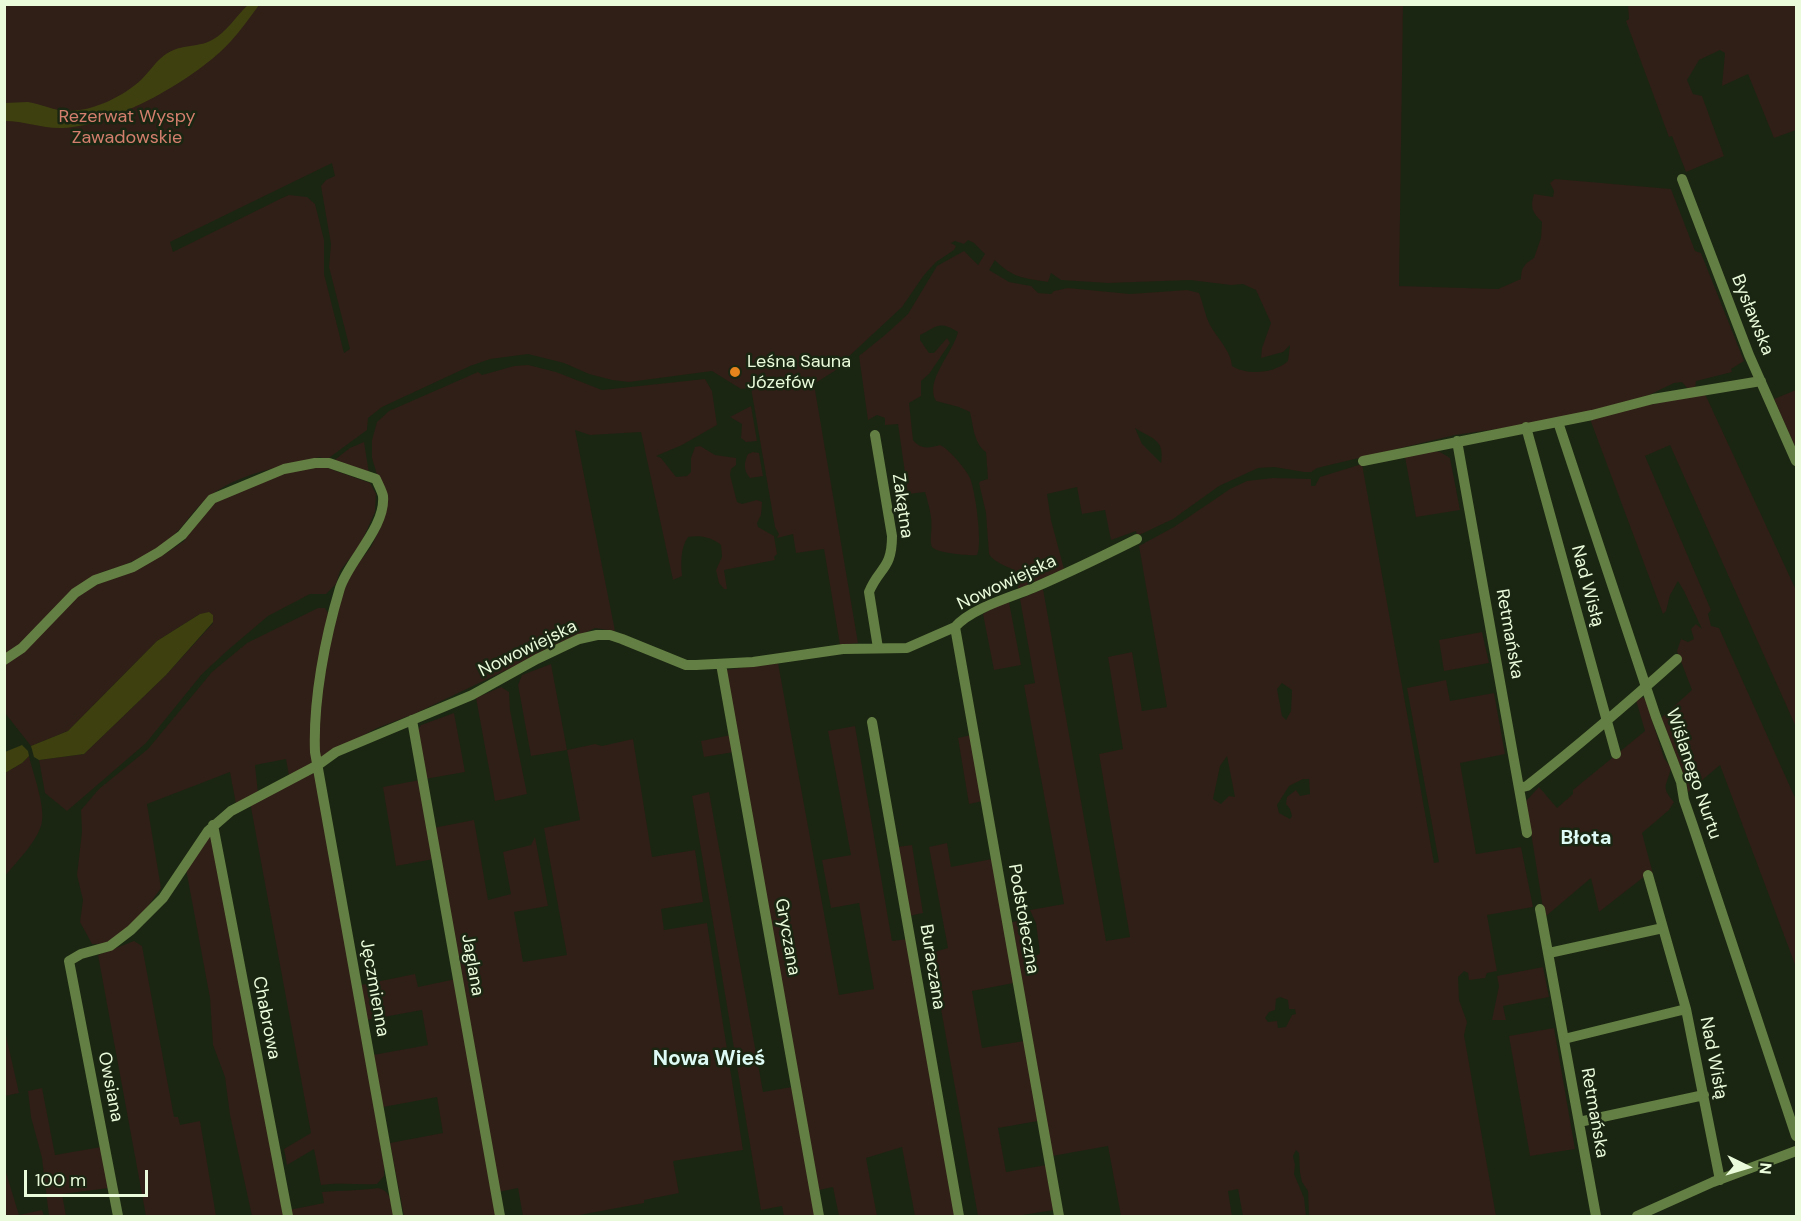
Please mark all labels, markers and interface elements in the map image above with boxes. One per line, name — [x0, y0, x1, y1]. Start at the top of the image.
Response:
park label: Rezerwat Wyspy Zawadowskie — [59, 106, 195, 148]
street label: Bysławska — [1726, 272, 1778, 358]
place label: Leśna Sauna Józefów — [747, 351, 851, 394]
marker: Leśna Sauna Józefów — [728, 365, 742, 379]
street label: Zakątna — [887, 472, 917, 540]
street label: Nad Wisłą — [1566, 543, 1608, 629]
street label: Nowowiejska — [954, 551, 1060, 615]
street label: Retmańska — [1490, 587, 1528, 681]
street label: Nowowiejska — [475, 616, 581, 682]
street label: Wiślanego Nurtu — [1660, 706, 1726, 842]
district label: Błota — [1561, 827, 1611, 851]
street label: Podstołeczna — [1003, 862, 1043, 976]
street label: Gryczana — [770, 897, 804, 977]
street label: Buraczana — [915, 923, 949, 1011]
street label: Jaglana — [456, 932, 488, 998]
street label: Jęczmienna — [355, 937, 393, 1039]
street label: Chabrowa — [247, 975, 285, 1061]
street label: Nad Wisłą — [1694, 1015, 1732, 1101]
district label: Nowa Wieś — [653, 1046, 765, 1072]
street label: Owsiana — [93, 1050, 127, 1124]
street label: Retmańska — [1575, 1066, 1613, 1160]
north arrow — [1717, 1137, 1777, 1197]
scale bar — [27, 1158, 152, 1196]
text: N — [1754, 1162, 1776, 1175]
text: 100 m — [35, 1168, 86, 1192]

